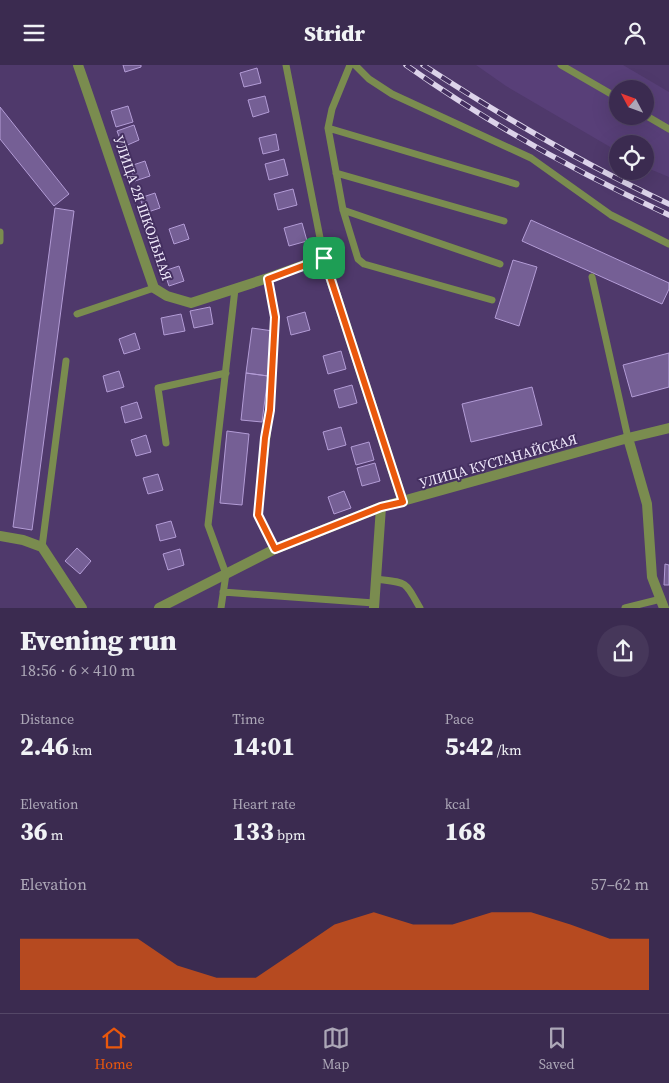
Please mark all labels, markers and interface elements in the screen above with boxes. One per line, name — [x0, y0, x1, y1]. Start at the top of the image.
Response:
text: Stridr — [304, 18, 365, 48]
icon: menu — [20, 19, 48, 47]
icon: person — [621, 19, 649, 47]
north arrow — [609, 80, 654, 125]
map controls — [609, 80, 654, 180]
street label: УЛИЦА 2Я ШКОЛЬНАЯ — [109, 133, 177, 283]
button: locate — [609, 135, 654, 180]
pin — [303, 237, 345, 279]
icon: arrive — [310, 244, 338, 272]
street label: УЛИЦА КУСТАНАЙСКАЯ — [417, 429, 579, 493]
text: Evening run — [20, 621, 177, 659]
button: share — [597, 625, 649, 677]
text: 18:56 · 6 × 410 m — [20, 659, 135, 681]
text: Distance — [20, 709, 74, 729]
text: Time — [232, 709, 265, 729]
text: Pace — [445, 709, 474, 729]
text: 2.46 — [20, 729, 69, 763]
text: 14:01 — [232, 729, 295, 763]
text: 5:42 — [445, 729, 493, 763]
text: km — [69, 740, 92, 760]
text: /km — [493, 740, 522, 760]
text: Elevation — [20, 794, 78, 814]
text: Heart rate — [232, 794, 296, 814]
text: kcal — [445, 794, 470, 814]
text: 36 — [20, 814, 48, 848]
text: 133 — [232, 814, 274, 848]
text: 168 — [445, 814, 486, 848]
text: m — [48, 825, 63, 845]
text: bpm — [274, 825, 306, 845]
text: Elevation — [20, 873, 87, 895]
text: 57–62 m — [591, 873, 649, 895]
tab: Home — [94, 1024, 133, 1074]
tab: Map — [322, 1024, 350, 1074]
tab: Saved — [539, 1024, 575, 1074]

